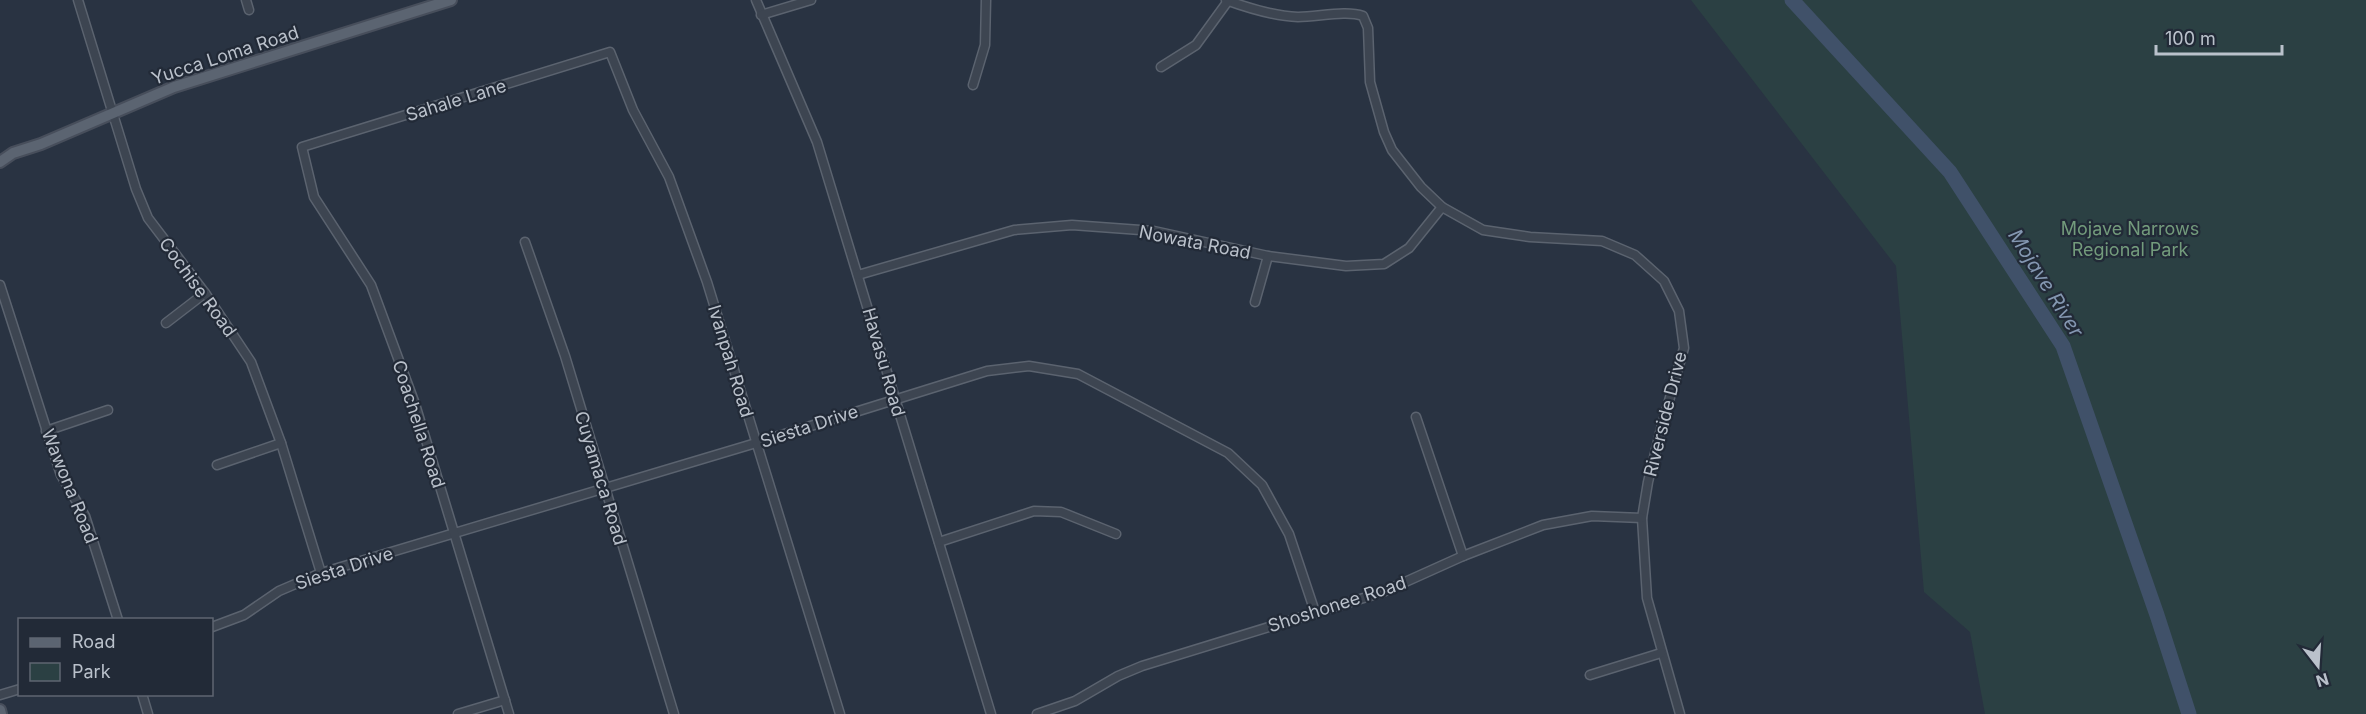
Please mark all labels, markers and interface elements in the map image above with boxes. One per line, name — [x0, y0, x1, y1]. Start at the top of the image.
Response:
scale bar — [2156, 18, 2282, 56]
street label: Yucca Loma Road — [149, 21, 301, 89]
text: 100 m — [2165, 28, 2216, 49]
street label: Sahale Lane — [403, 75, 509, 125]
park label: Mojave Narrows Regional Park — [2061, 218, 2199, 260]
street label: Nowata Road — [1137, 221, 1253, 263]
water label: Mojave River — [2003, 225, 2089, 342]
street label: Cochise Road — [155, 233, 241, 341]
street label: Ivanpah Road — [704, 302, 758, 420]
street label: Havasu Road — [858, 305, 910, 419]
street label: Riverside Drive — [1639, 349, 1691, 479]
street label: Coachella Road — [388, 358, 450, 490]
street label: Siesta Drive — [757, 400, 861, 452]
street label: Cuyamaca Road — [571, 409, 631, 547]
street label: Wawona Road — [38, 426, 102, 546]
street label: Siesta Drive — [292, 542, 396, 594]
street label: Shoshonee Road — [1265, 572, 1409, 636]
legend — [18, 618, 213, 696]
text: Road — [72, 631, 115, 652]
north arrow — [2288, 636, 2348, 696]
text: Park — [72, 661, 111, 682]
text: N — [2314, 669, 2331, 692]

